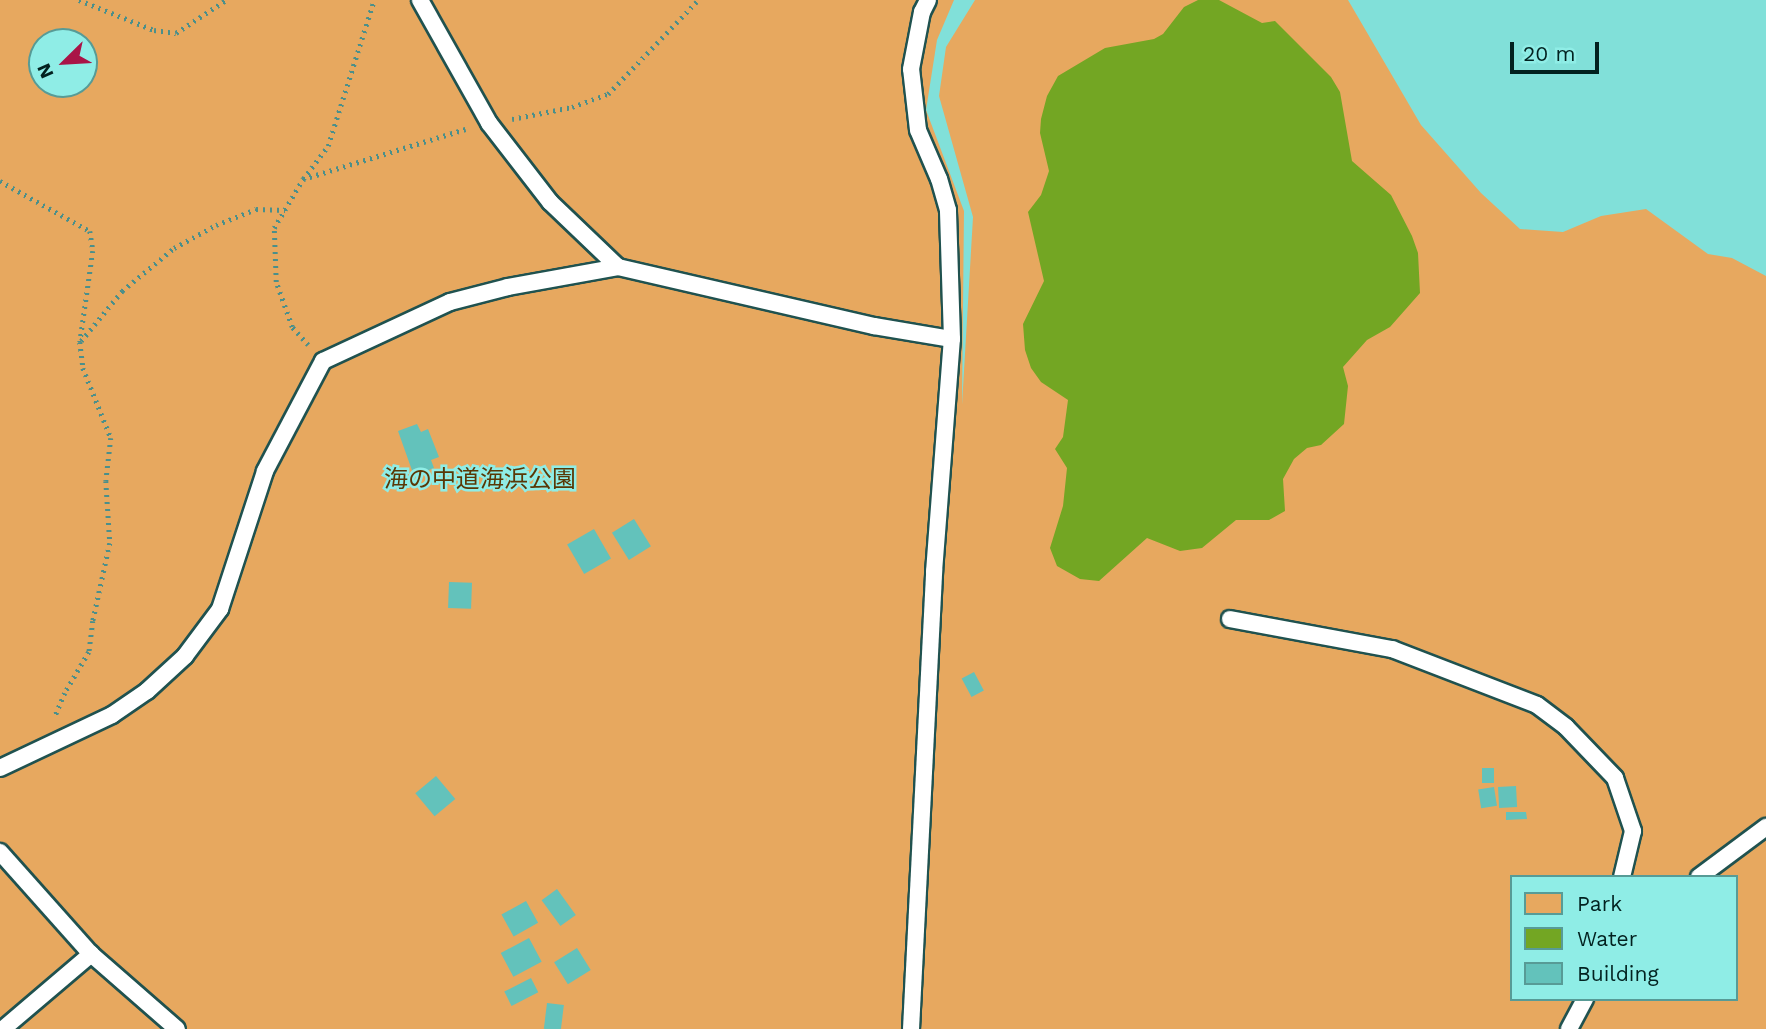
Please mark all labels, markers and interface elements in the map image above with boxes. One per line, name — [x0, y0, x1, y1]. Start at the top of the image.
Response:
north arrow — [28, 28, 98, 98]
scale bar — [1514, 28, 1603, 72]
text: 20 m — [1523, 41, 1575, 66]
text: N — [32, 60, 59, 82]
park label: 海の中道海浜公園 — [384, 466, 576, 494]
legend — [1510, 875, 1738, 1001]
text: Park — [1577, 891, 1622, 916]
text: Water — [1577, 926, 1637, 951]
text: Building — [1577, 961, 1659, 986]

